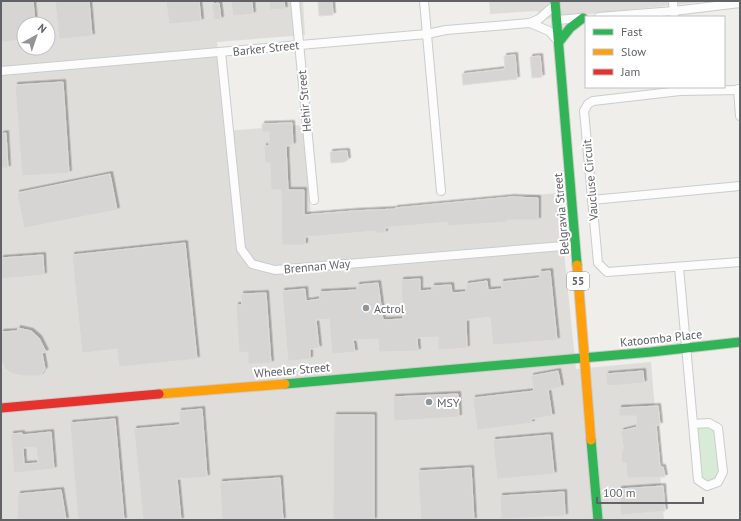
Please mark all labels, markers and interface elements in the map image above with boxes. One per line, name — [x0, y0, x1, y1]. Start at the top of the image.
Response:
north arrow — [16, 16, 56, 56]
legend — [585, 16, 725, 88]
text: N — [35, 21, 50, 36]
text: Fast — [621, 24, 642, 39]
street label: Barker Street — [232, 37, 300, 59]
text: Slow — [621, 44, 646, 59]
text: Jam — [620, 64, 640, 79]
street label: Hehir Street — [294, 70, 314, 132]
street label: Vaucluse Circuit — [579, 139, 601, 222]
street label: Belgravia Street — [550, 173, 572, 255]
street label: Brennan Way — [283, 256, 351, 276]
road number: 55 — [567, 272, 589, 290]
place label: Actrol — [374, 301, 405, 316]
marker: Actrol — [361, 303, 371, 313]
street label: Katoomba Place — [619, 326, 703, 350]
street label: Wheeler Street — [253, 359, 331, 381]
place label: MSY — [437, 395, 460, 410]
marker: MSY — [424, 397, 434, 407]
scale bar — [597, 479, 703, 505]
text: 100 m — [603, 485, 636, 500]

